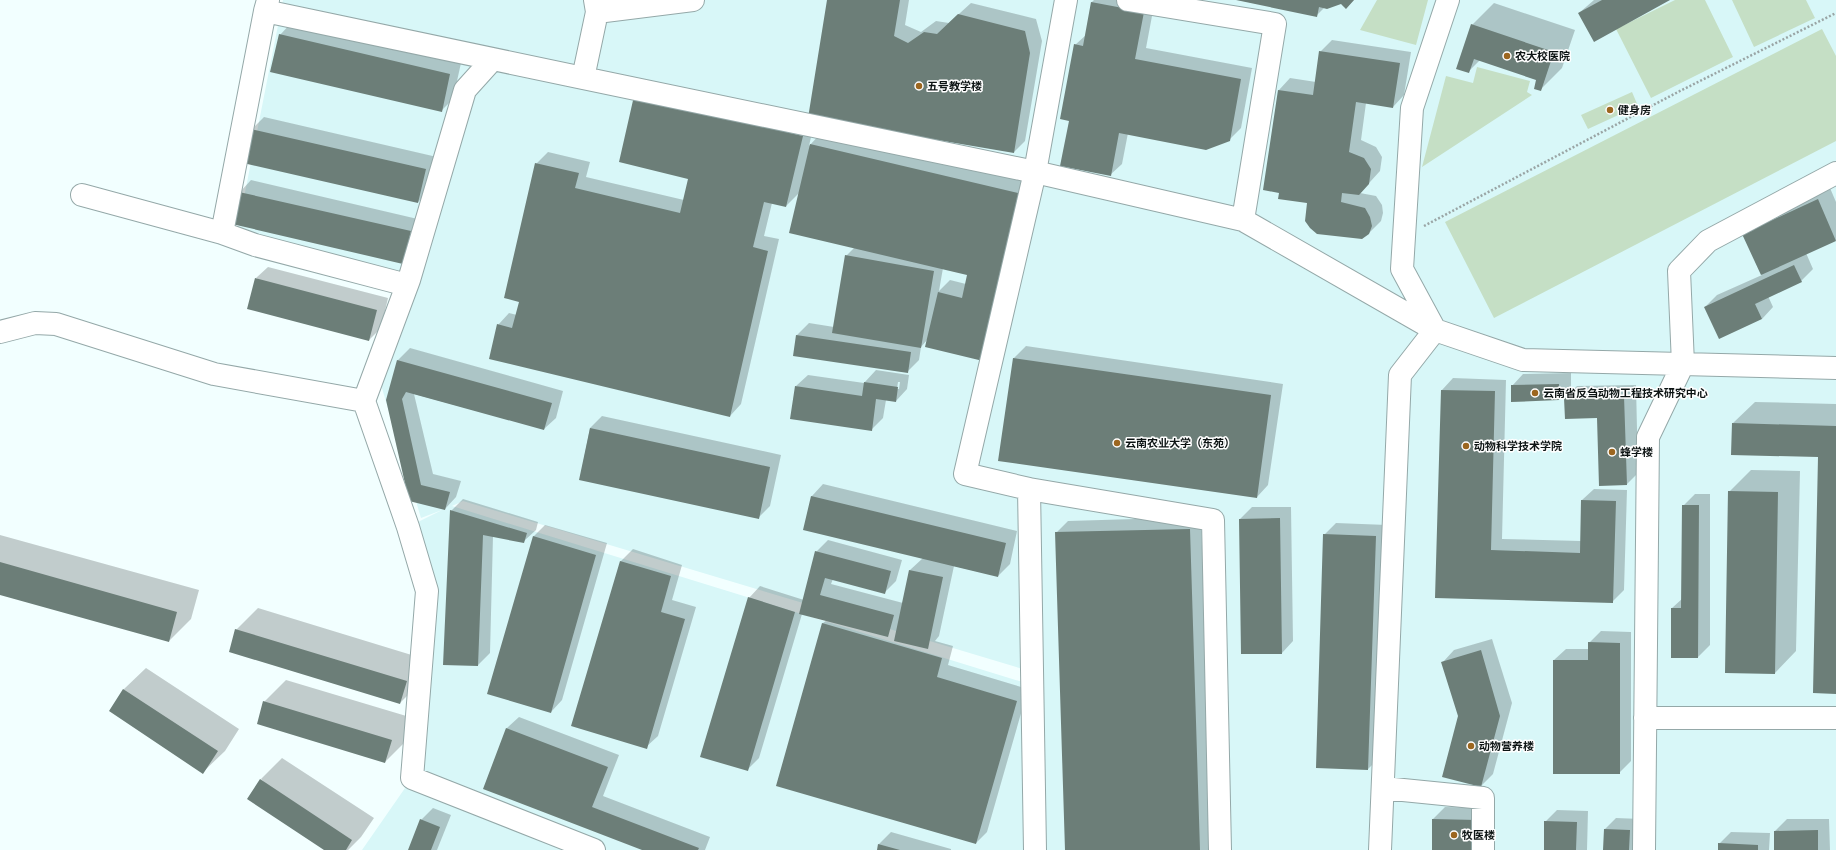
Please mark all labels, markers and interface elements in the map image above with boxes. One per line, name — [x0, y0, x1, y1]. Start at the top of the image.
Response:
place label: 农大校医院 — [1515, 49, 1570, 64]
marker: 农大校医院 — [1502, 51, 1512, 61]
place label: 五号教学楼 — [927, 79, 982, 94]
marker: 五号教学楼 — [914, 81, 924, 91]
place label: 健身房 — [1618, 103, 1651, 118]
marker: 健身房 — [1605, 105, 1615, 115]
place label: 云南省反刍动物工程技术研究中心 — [1543, 386, 1708, 401]
marker: 云南省反刍动物工程技术研究中心 — [1530, 388, 1540, 398]
place label: 云南农业大学（东苑） — [1125, 436, 1235, 451]
marker: 云南农业大学（东苑） — [1112, 438, 1122, 448]
place label: 动物科学技术学院 — [1474, 439, 1562, 454]
marker: 动物科学技术学院 — [1461, 441, 1471, 451]
place label: 蜂学楼 — [1620, 445, 1653, 460]
marker: 蜂学楼 — [1607, 447, 1617, 457]
place label: 动物营养楼 — [1479, 739, 1534, 754]
marker: 动物营养楼 — [1466, 741, 1476, 751]
place label: 牧医楼 — [1461, 828, 1495, 843]
marker: 牧医楼 — [1449, 830, 1459, 840]

